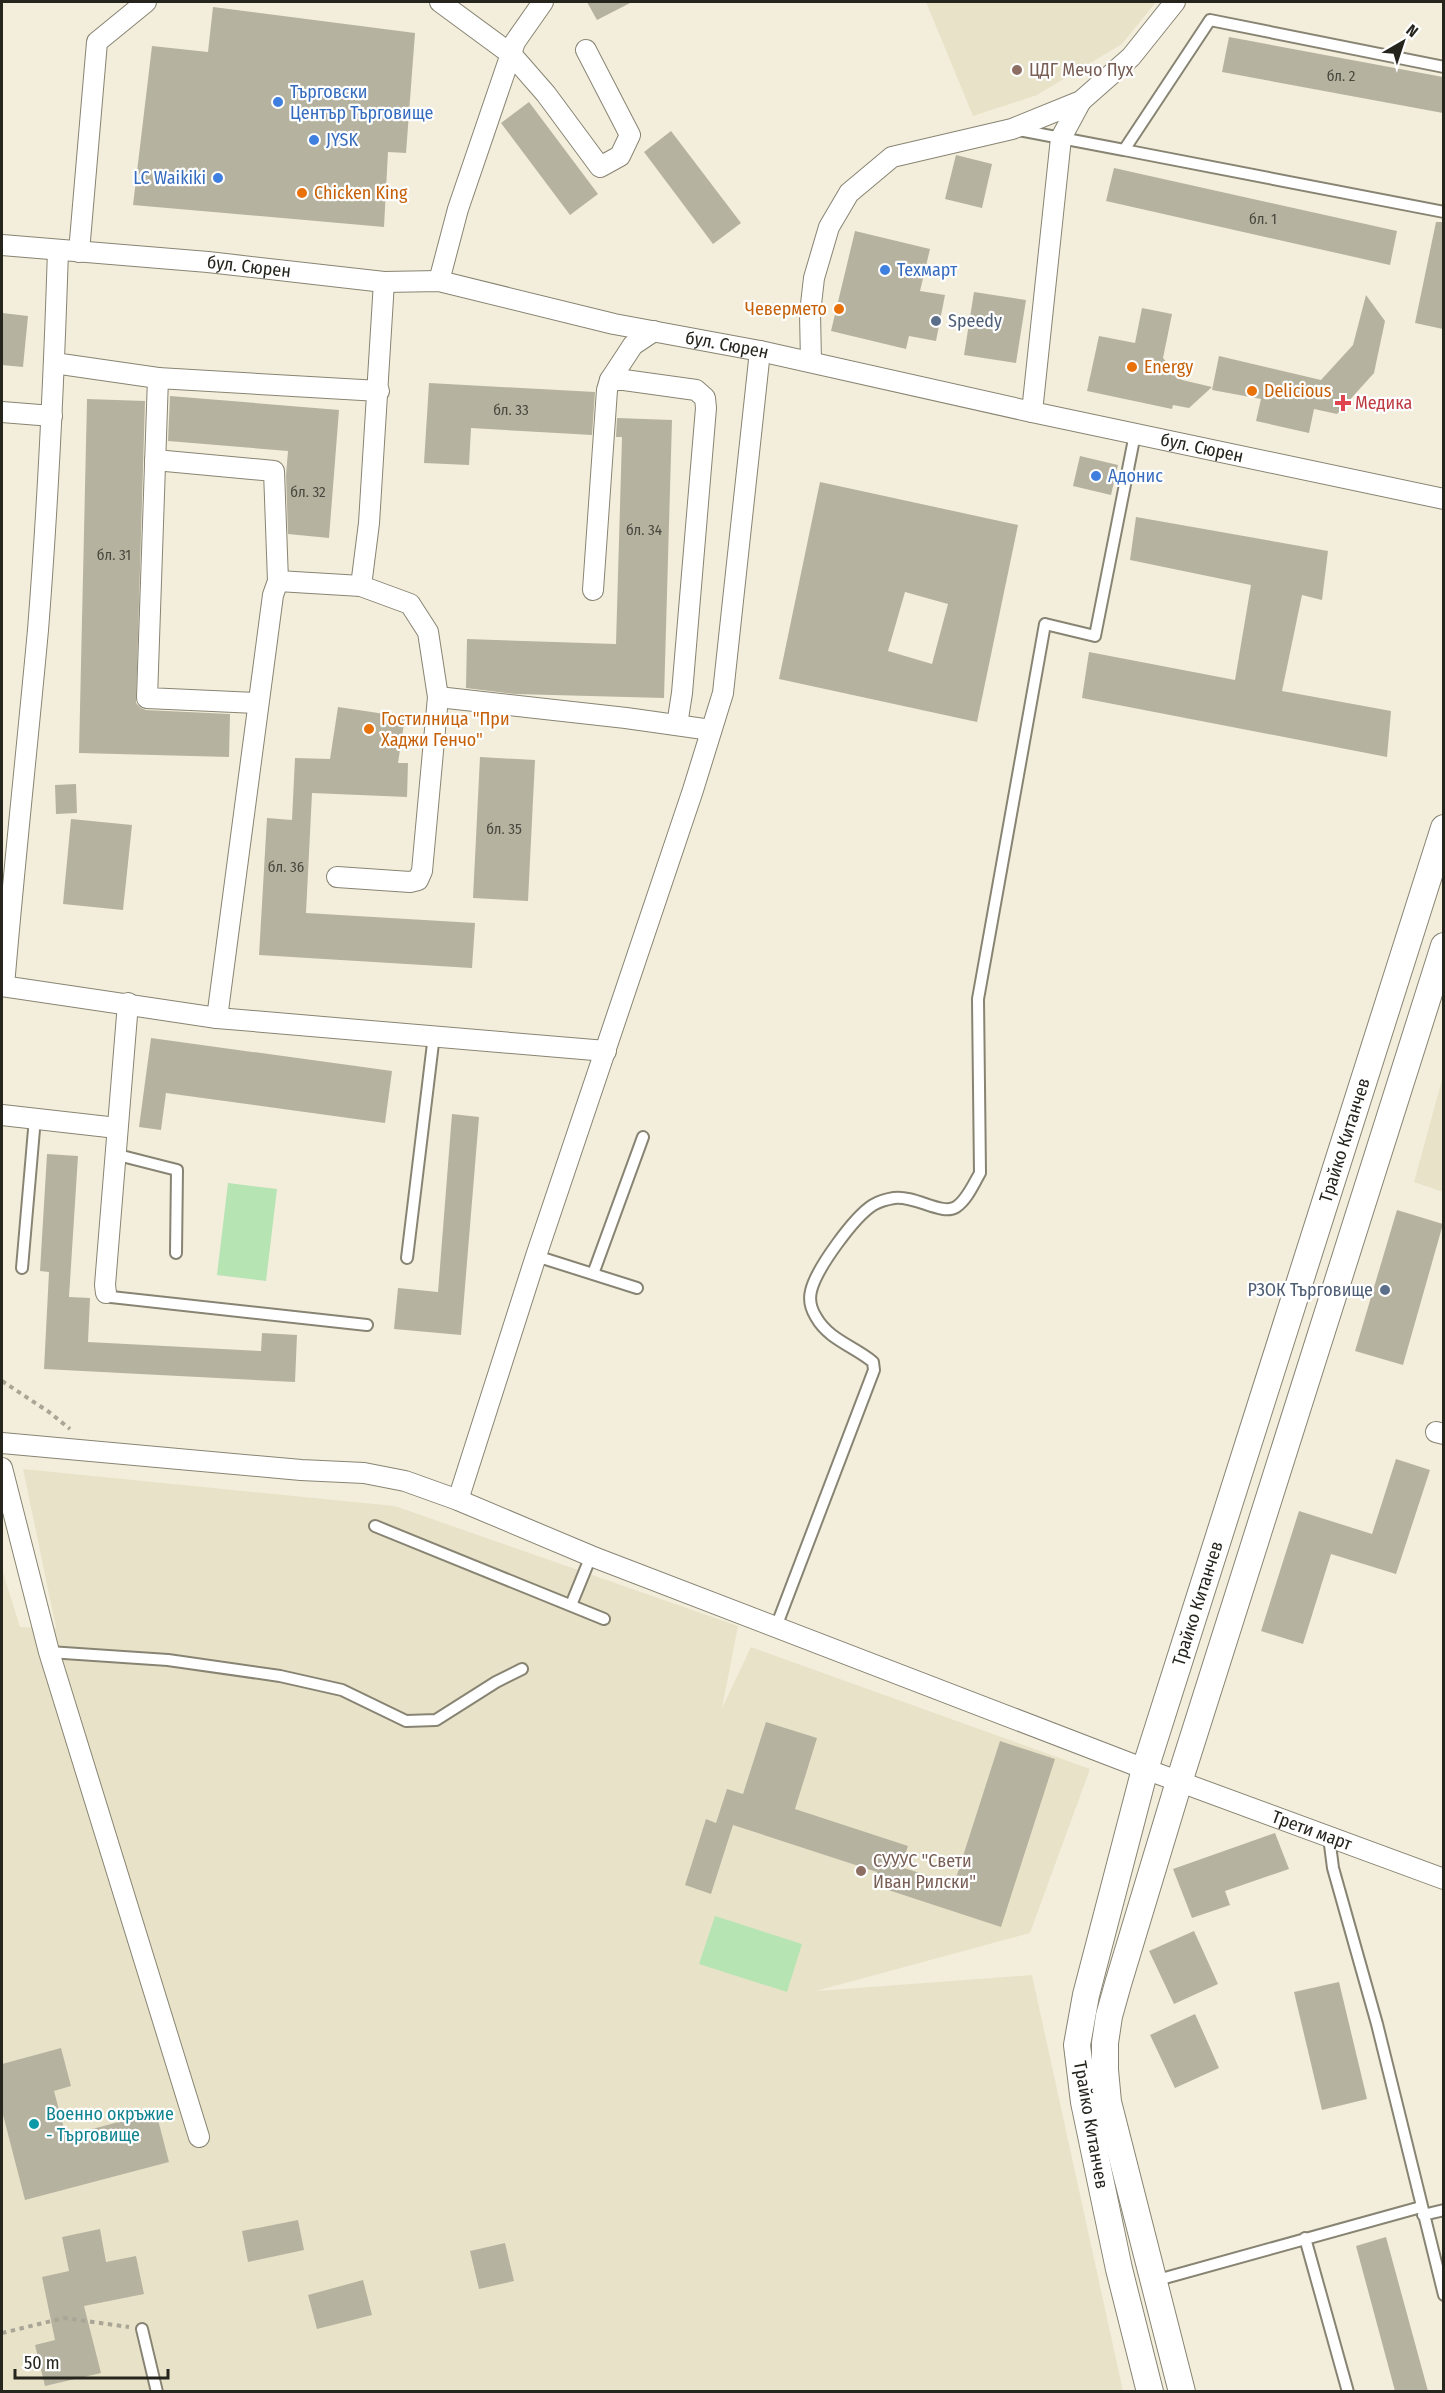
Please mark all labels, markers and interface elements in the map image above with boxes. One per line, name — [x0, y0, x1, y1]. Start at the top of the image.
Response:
north arrow — [1373, 12, 1433, 72]
text: N — [1402, 20, 1422, 41]
place label: ЦДГ Мечо Пух — [1029, 59, 1134, 81]
marker: ЦДГ Мечо Пух — [1010, 63, 1024, 77]
house number: бл. 2 — [1327, 67, 1356, 85]
place label: Търговски Център Търговище — [290, 81, 434, 124]
marker: Търговски Център Търговище — [271, 95, 285, 109]
place label: JYSK — [326, 129, 358, 151]
marker: JYSK — [307, 133, 321, 147]
place label: LC Waikiki — [133, 167, 206, 189]
marker: LC Waikiki — [211, 171, 225, 185]
place label: Chicken King — [314, 182, 408, 204]
marker: Chicken King — [295, 186, 309, 200]
house number: бл. 1 — [1249, 210, 1277, 228]
street label: бул. Сюрен — [206, 251, 292, 282]
place label: Техмарт — [897, 259, 958, 281]
marker: Техмарт — [878, 263, 892, 277]
place label: Чевермето — [745, 298, 827, 320]
marker: Чевермето — [832, 302, 846, 316]
place label: Speedy — [948, 310, 1002, 332]
marker: Speedy — [929, 314, 943, 328]
street label: бул. Сюрен — [684, 326, 771, 364]
place label: Energy — [1144, 356, 1193, 378]
marker: Energy — [1125, 360, 1139, 374]
place label: Delicious — [1264, 380, 1332, 402]
marker: Delicious — [1245, 384, 1259, 398]
place label: Медика — [1355, 392, 1412, 414]
marker: Медика — [1336, 396, 1350, 410]
house number: бл. 33 — [493, 401, 529, 419]
street label: бул. Сюрен — [1159, 428, 1245, 467]
place label: Адонис — [1108, 465, 1163, 487]
marker: Адонис — [1089, 469, 1103, 483]
house number: бл. 32 — [290, 483, 326, 501]
house number: бл. 34 — [626, 521, 662, 539]
house number: бл. 31 — [97, 546, 131, 564]
place label: Гостилница "При Хаджи Генчо" — [381, 708, 510, 751]
marker: Гостилница "При Хаджи Генчо" — [362, 722, 376, 736]
house number: бл. 35 — [486, 820, 522, 838]
house number: бл. 36 — [268, 858, 304, 876]
street label: Трайко Китанчев — [1315, 1075, 1375, 1205]
place label: РЗОК Търговище — [1248, 1279, 1373, 1301]
marker: РЗОК Търговище — [1378, 1283, 1392, 1297]
street label: Трайко Китанчев — [1168, 1538, 1228, 1669]
street label: Трети март — [1269, 1806, 1356, 1855]
place label: СУУУС "Свети Иван Рилски" — [873, 1850, 976, 1893]
marker: СУУУС "Свети Иван Рилски" — [854, 1864, 868, 1878]
street label: Трайко Китанчев — [1069, 2059, 1113, 2191]
place label: Военно окръжие - Търговище — [46, 2103, 174, 2146]
marker: Военно окръжие - Търговище — [27, 2117, 41, 2131]
scale bar — [15, 2342, 168, 2380]
text: 50 m — [24, 2352, 60, 2374]

